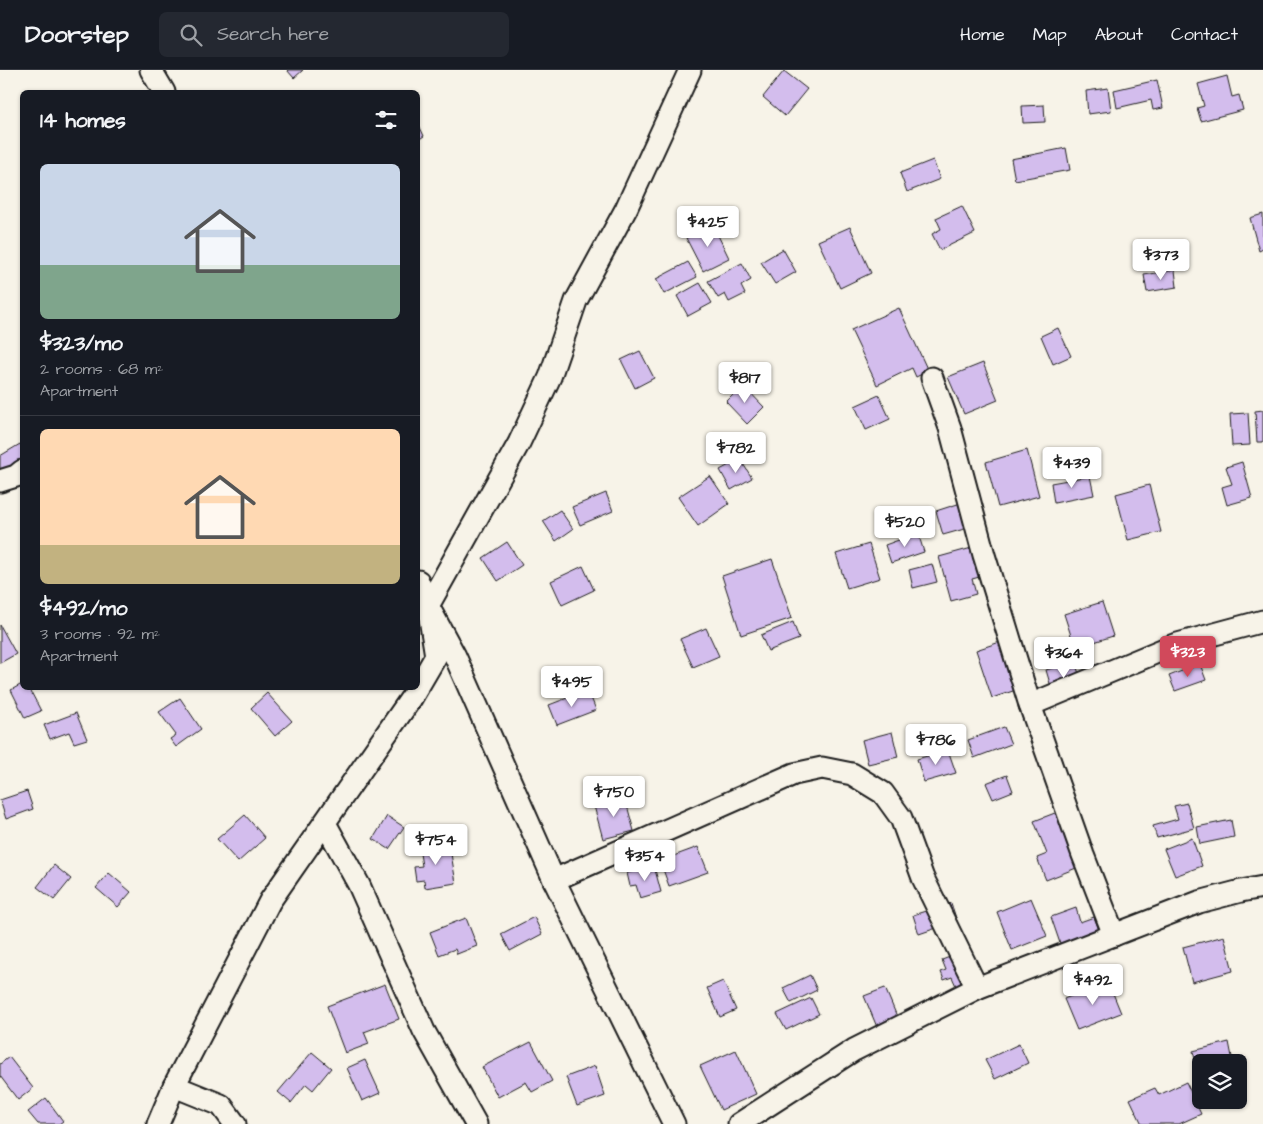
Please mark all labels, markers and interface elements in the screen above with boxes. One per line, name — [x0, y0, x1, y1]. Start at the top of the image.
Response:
search box — [159, 12, 509, 57]
text: Doorstep — [25, 18, 129, 52]
icon: search — [177, 21, 205, 49]
text: Search here — [217, 21, 329, 48]
text: Home — [960, 22, 1005, 47]
text: Map — [1033, 22, 1067, 47]
text: About — [1095, 22, 1143, 47]
text: Contact — [1171, 22, 1238, 47]
text: 14 homes — [40, 106, 126, 135]
icon: filters — [372, 106, 400, 134]
icon: home — [175, 196, 265, 286]
pin: $425 — [678, 206, 738, 248]
text: $425 — [688, 211, 728, 233]
pin: $373 — [1131, 238, 1191, 281]
text: $373 — [1143, 244, 1179, 266]
text: $323/mo — [40, 329, 123, 358]
text: 2 rooms · 68 m² — [40, 358, 163, 380]
pin: $817 — [715, 362, 775, 404]
text: $817 — [729, 367, 761, 389]
text: Apartment — [40, 380, 118, 402]
pin: $782 — [706, 432, 766, 474]
text: $782 — [717, 437, 755, 459]
pin: $439 — [1042, 446, 1102, 489]
text: $439 — [1053, 452, 1091, 474]
icon: home — [175, 462, 265, 552]
pin: $520 — [875, 506, 935, 548]
text: $520 — [885, 511, 925, 533]
text: $492/mo — [40, 594, 128, 623]
text: 3 rooms · 92 m² — [40, 623, 160, 645]
pin: $364 — [1034, 636, 1094, 679]
pin: $323 — [1158, 636, 1218, 678]
text: $323 — [1171, 641, 1205, 663]
text: $364 — [1045, 642, 1083, 664]
text: Apartment — [40, 645, 118, 667]
pin: $495 — [542, 666, 602, 708]
text: $495 — [552, 671, 592, 693]
pin: $786 — [906, 724, 966, 766]
text: $786 — [916, 729, 956, 751]
pin: $750 — [584, 776, 644, 818]
text: $750 — [594, 781, 634, 803]
pin: $754 — [406, 824, 466, 866]
text: $754 — [416, 829, 456, 851]
pin: $354 — [615, 840, 675, 882]
text: $354 — [625, 845, 665, 867]
pin: $492 — [1063, 964, 1123, 1006]
text: $492 — [1074, 969, 1112, 991]
map controls — [1192, 1054, 1247, 1109]
button: layers — [1192, 1054, 1247, 1109]

